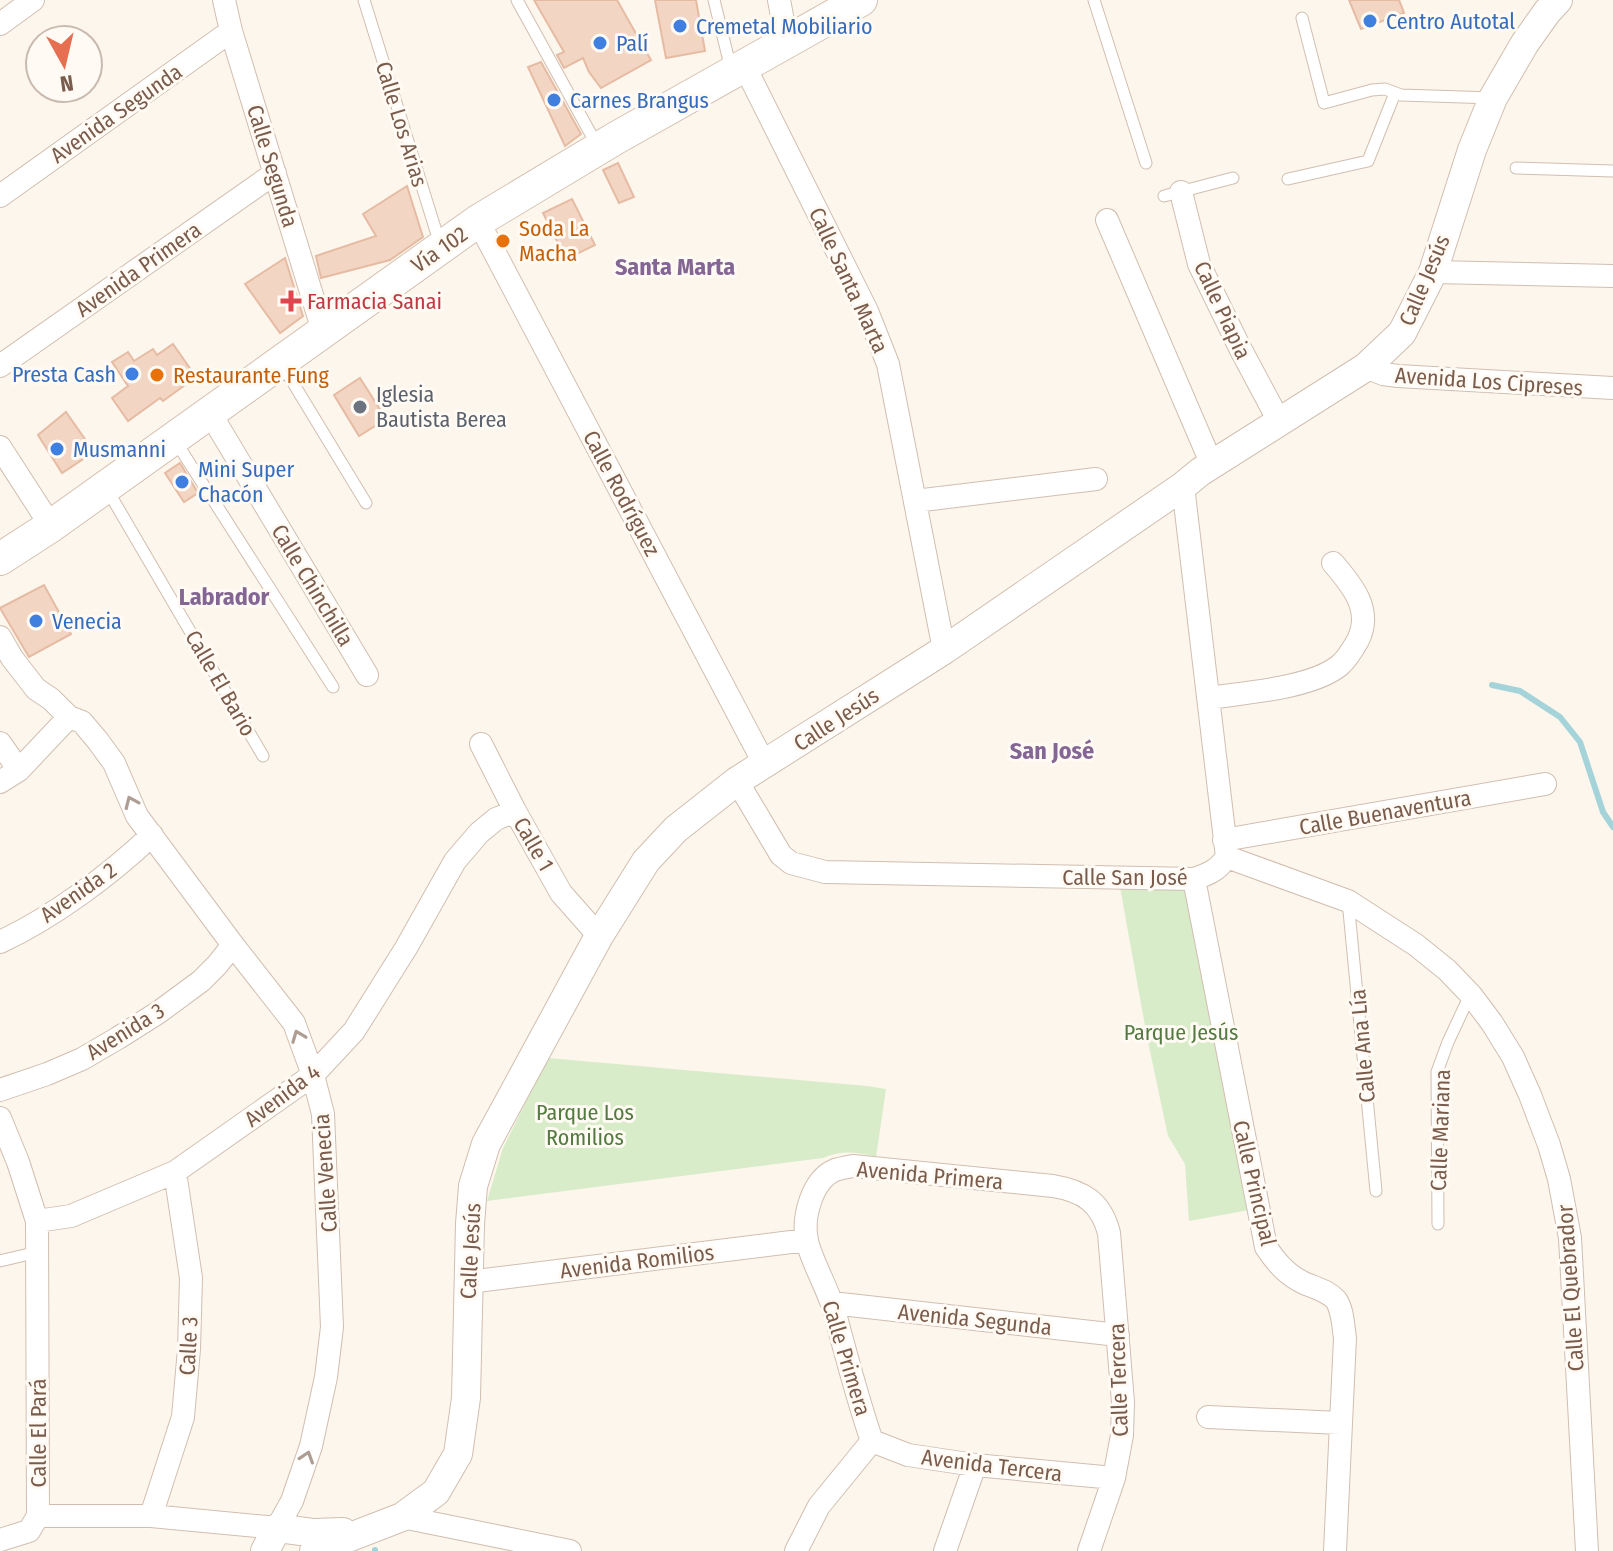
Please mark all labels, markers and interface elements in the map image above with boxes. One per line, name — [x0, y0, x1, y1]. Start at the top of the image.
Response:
place label: Centro Autotal — [1386, 8, 1515, 35]
marker: Centro Autotal — [1361, 12, 1379, 30]
place label: Cremetal Mobiliario — [696, 13, 873, 40]
marker: Cremetal Mobiliario — [671, 17, 689, 35]
north arrow — [24, 24, 104, 104]
place label: Palí — [616, 30, 649, 57]
marker: Palí — [591, 34, 609, 52]
street label: Avenida Segunda — [45, 58, 187, 169]
street label: Calle Los Arias — [370, 58, 433, 190]
text: N — [58, 69, 75, 98]
place label: Carnes Brangus — [570, 87, 709, 114]
marker: Carnes Brangus — [545, 91, 563, 109]
street label: Calle Segunda — [241, 102, 304, 231]
street label: Calle Santa Marta — [803, 203, 894, 357]
place label: Soda La Macha — [519, 215, 590, 267]
street label: Avenida Primera — [70, 216, 206, 323]
street label: Vía 102 — [406, 220, 473, 278]
street label: Calle Jesús — [1393, 231, 1456, 330]
marker: Soda La Macha — [494, 232, 512, 250]
district label: Santa Marta — [615, 253, 735, 281]
street label: Calle Piapia — [1188, 257, 1257, 363]
place label: Farmacia Sanai — [307, 288, 442, 315]
marker: Farmacia Sanai — [282, 292, 300, 310]
place label: Presta Cash — [12, 361, 116, 388]
street label: Avenida Los Cipreses — [1394, 361, 1584, 402]
place label: Restaurante Fung — [173, 362, 329, 389]
marker: Presta Cash — [123, 365, 141, 383]
marker: Restaurante Fung — [148, 366, 166, 384]
place label: Iglesia Bautista Berea — [376, 381, 507, 433]
marker: Iglesia Bautista Berea — [351, 398, 369, 416]
street label: Calle Rodríguez — [577, 426, 666, 561]
place label: Musmanni — [73, 436, 166, 463]
marker: Musmanni — [48, 440, 66, 458]
place label: Mini Super Chacón — [198, 456, 294, 508]
marker: Mini Super Chacón — [173, 473, 191, 491]
street label: Calle Chinchilla — [266, 519, 360, 651]
district label: Labrador — [179, 583, 270, 611]
place label: Venecia — [52, 608, 122, 635]
marker: Venecia — [27, 612, 45, 630]
street label: Calle El Bario — [179, 625, 262, 741]
street label: Calle Jesús — [789, 682, 884, 757]
district label: San José — [1010, 737, 1094, 765]
street label: Calle Buenaventura — [1297, 784, 1473, 841]
one-way arrow — [125, 796, 141, 811]
street label: Calle 1 — [507, 813, 560, 876]
street label: Avenida 2 — [35, 856, 122, 928]
street label: Calle San José — [1062, 864, 1188, 891]
street label: Calle Ana Lía — [1344, 988, 1381, 1104]
street label: Avenida 3 — [81, 997, 169, 1066]
park label: Parque Jesús — [1124, 1019, 1238, 1046]
one-way arrow — [291, 1030, 308, 1044]
street label: Avenida 4 — [239, 1058, 326, 1133]
street label: Calle Mariana — [1425, 1069, 1456, 1191]
park label: Parque Los Romilios — [536, 1099, 634, 1151]
street label: Calle Venecia — [308, 1113, 343, 1233]
street label: Calle Principal — [1227, 1118, 1282, 1249]
street label: Avenida Primera — [856, 1156, 1004, 1195]
street label: Calle Jesús — [454, 1202, 486, 1300]
street label: Calle El Quebrador — [1551, 1203, 1590, 1372]
street label: Avenida Romilios — [558, 1239, 716, 1284]
street label: Calle Primera — [816, 1297, 877, 1419]
street label: Avenida Segunda — [897, 1298, 1053, 1341]
street label: Calle 3 — [173, 1316, 204, 1376]
street label: Calle Tercera — [1103, 1323, 1134, 1437]
street label: Calle El Pará — [25, 1378, 52, 1488]
street label: Avenida Tercera — [920, 1443, 1064, 1488]
one-way arrow — [298, 1451, 314, 1465]

